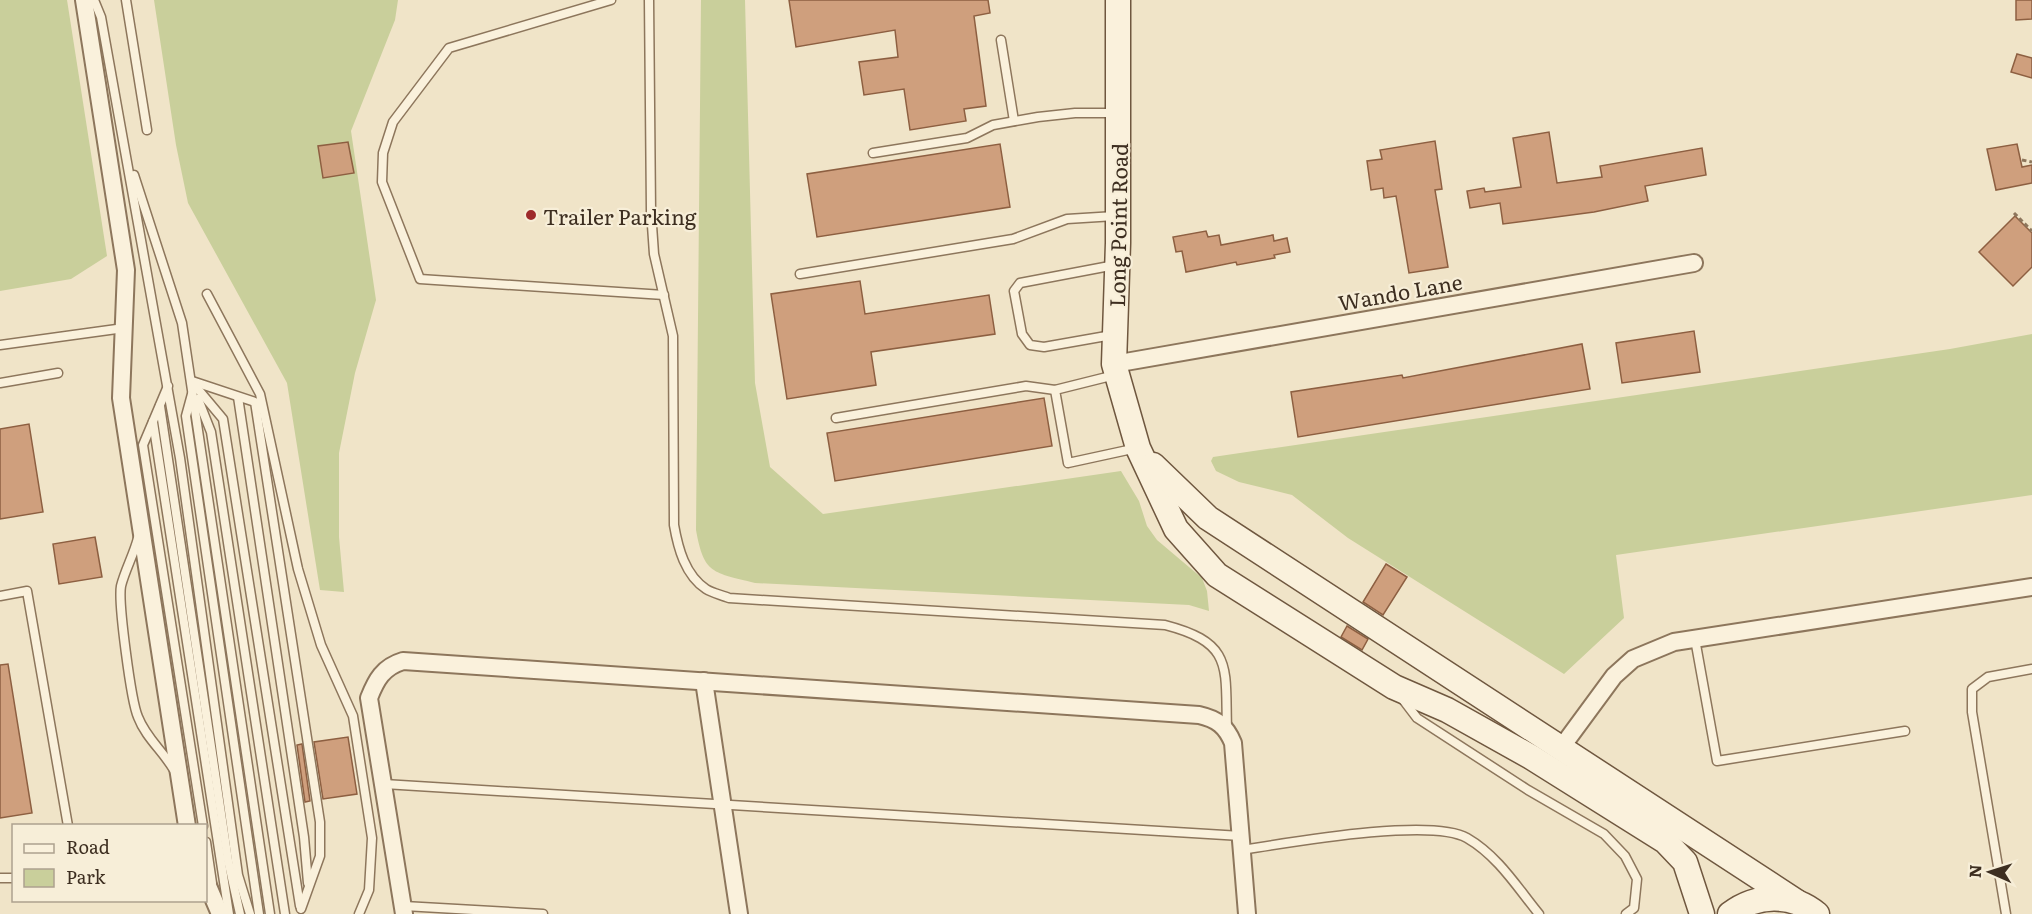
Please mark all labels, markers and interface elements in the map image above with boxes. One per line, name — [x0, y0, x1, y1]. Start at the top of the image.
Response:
street label: Long Point Road — [1100, 143, 1134, 307]
place label: Trailer Parking — [543, 200, 697, 231]
marker: Trailer Parking — [524, 208, 538, 222]
street label: Wando Lane — [1335, 265, 1465, 317]
legend — [12, 824, 207, 902]
text: Road — [66, 833, 110, 860]
north arrow — [1960, 842, 2020, 902]
text: Park — [66, 863, 107, 890]
text: N — [1962, 864, 1986, 879]

